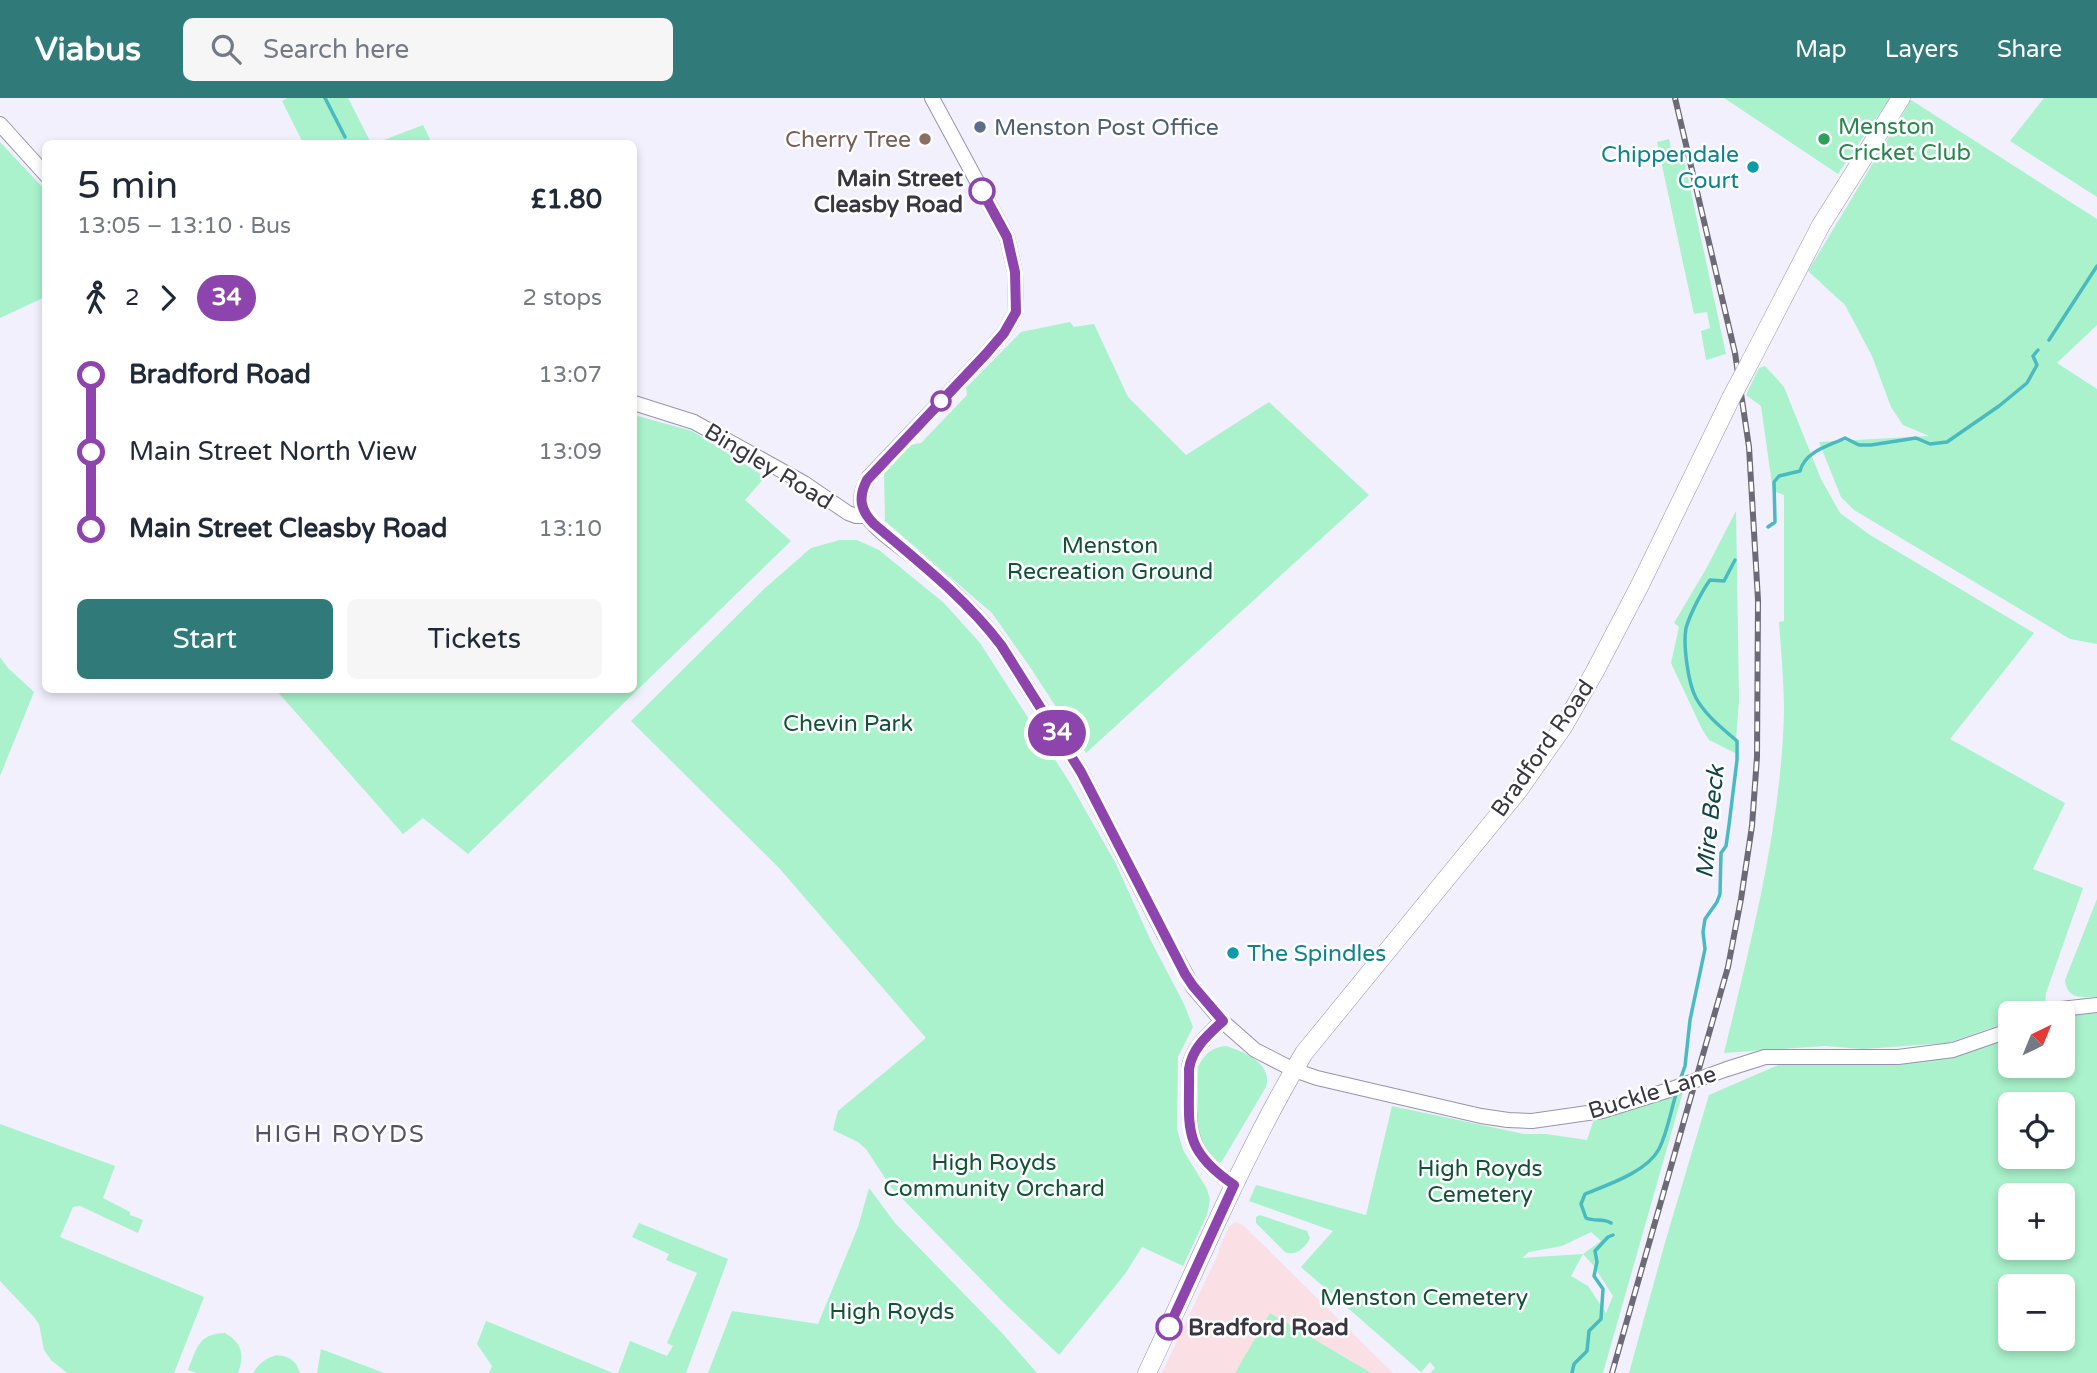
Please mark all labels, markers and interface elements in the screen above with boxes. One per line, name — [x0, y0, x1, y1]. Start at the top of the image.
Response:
search box — [183, 18, 673, 81]
text: Viabus — [35, 30, 141, 69]
icon: search — [207, 30, 245, 68]
text: Search here — [263, 34, 409, 65]
text: Map — [1795, 35, 1847, 64]
text: Layers — [1885, 35, 1959, 64]
text: Share — [1997, 35, 2062, 64]
place label: Menston Cricket Club — [1838, 113, 1971, 167]
place label: Menston Post Office — [994, 114, 1219, 142]
marker: Menston Post Office — [972, 119, 988, 135]
place label: Cherry Tree — [785, 126, 911, 154]
marker: Cherry Tree — [917, 131, 933, 147]
marker: Menston Cricket Club — [1816, 131, 1832, 147]
place label: Chippendale Court — [1601, 141, 1739, 195]
marker: Chippendale Court — [1745, 159, 1761, 175]
text: 5 min — [77, 163, 178, 209]
place label: Main Street Cleasby Road — [814, 165, 963, 219]
marker: Main Street Cleasby Road — [969, 178, 995, 204]
text: £1.80 — [531, 184, 602, 215]
text: 13:05 – 13:10 · Bus — [77, 212, 291, 240]
icon: walk — [77, 279, 115, 317]
icon: forward — [149, 279, 187, 317]
text: 34 — [211, 283, 242, 312]
text: 2 — [125, 284, 139, 312]
text: 2 stops — [522, 284, 602, 312]
text: Bradford Road — [129, 359, 311, 390]
text: 13:07 — [538, 361, 602, 389]
unlabelled marker — [931, 391, 951, 411]
street label: Bingley Road — [699, 418, 838, 516]
text: Main Street North View — [129, 436, 417, 467]
text: 13:09 — [538, 438, 602, 466]
text: Main Street Cleasby Road — [129, 513, 448, 544]
text: 13:10 — [538, 515, 602, 543]
park label: Menston Recreation Ground — [1007, 532, 1213, 586]
button: Start — [77, 599, 333, 679]
button: Tickets — [347, 599, 602, 679]
street label: Bradford Road — [1485, 675, 1600, 823]
park label: Chevin Park — [783, 710, 913, 738]
line badge: 34 — [1026, 710, 1088, 756]
text: 34 — [1042, 718, 1072, 747]
water label: Mire Beck — [1690, 762, 1731, 880]
place label: The Spindles — [1247, 940, 1386, 968]
marker: The Spindles — [1225, 945, 1241, 961]
north arrow — [1998, 1001, 2076, 1078]
map controls — [1998, 1001, 2075, 1351]
street label: Buckle Lane — [1585, 1060, 1720, 1126]
button: locate — [1998, 1092, 2075, 1169]
district label: HIGH ROYDS — [254, 1120, 426, 1149]
park label: High Royds Community Orchard — [883, 1149, 1105, 1203]
park label: High Royds Cemetery — [1417, 1155, 1543, 1209]
button: + — [1998, 1183, 2075, 1260]
button: − — [1998, 1274, 2075, 1351]
park label: Menston Cemetery — [1320, 1284, 1528, 1312]
park label: High Royds — [829, 1298, 955, 1326]
marker: Bradford Road — [1156, 1314, 1182, 1340]
place label: Bradford Road — [1188, 1314, 1349, 1342]

